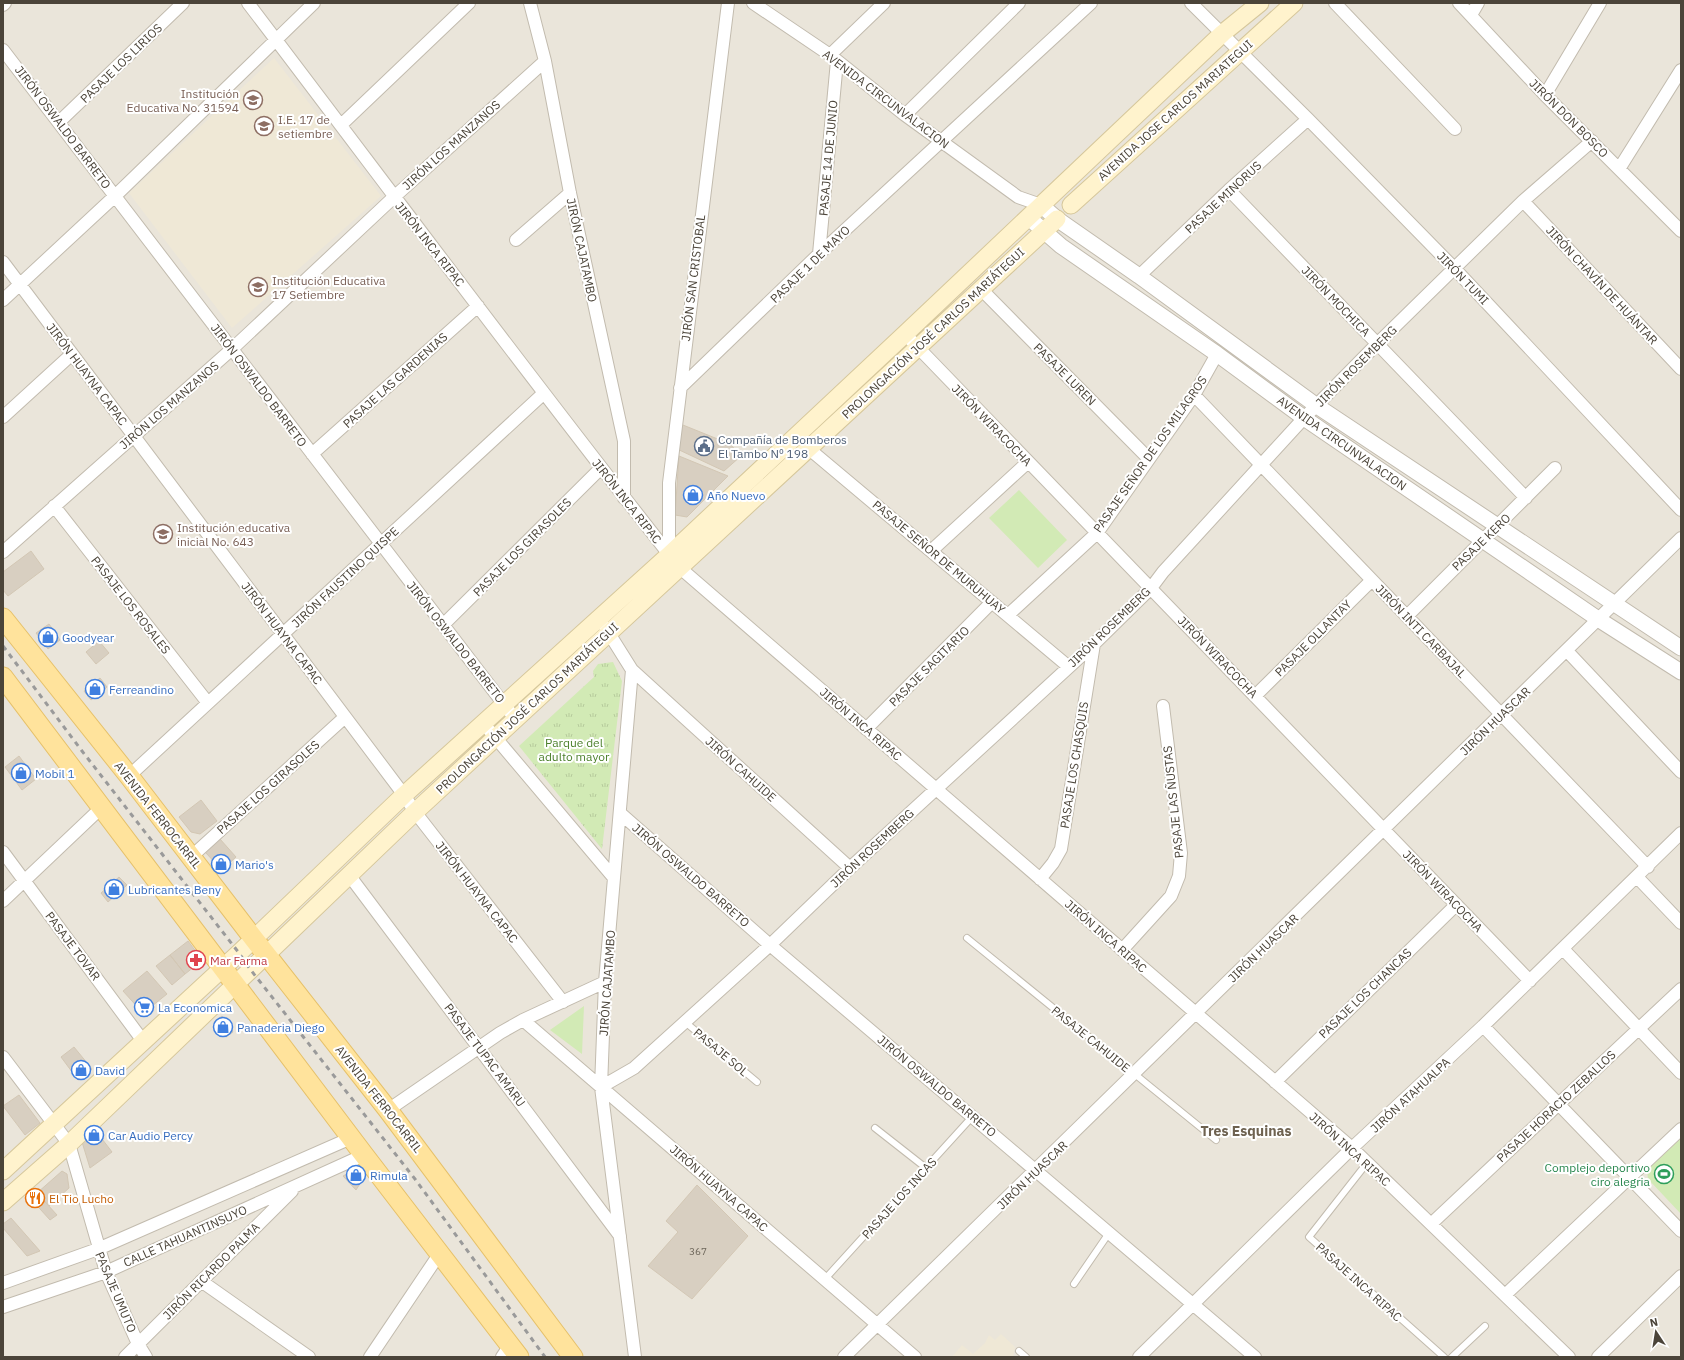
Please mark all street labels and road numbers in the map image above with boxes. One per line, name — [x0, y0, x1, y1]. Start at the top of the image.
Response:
street label: PASAJE LOS LIRIOS — [77, 20, 165, 106]
street label: AVENIDA JOSE CARLOS MARIATEGUI — [1094, 36, 1256, 184]
street label: AVENIDA CIRCUNVALACION — [820, 46, 952, 152]
street label: JIRÓN OSWALDO BARRETO — [12, 62, 114, 192]
street label: JIRÓN DON BOSCO — [1526, 75, 1612, 161]
street label: JIRÓN LOS MANZANOS — [399, 97, 503, 193]
street label: PASAJE 14 DE JUNIO — [815, 99, 841, 217]
street label: PASAJE MINORUS — [1182, 158, 1264, 236]
street label: JIRÓN CAJATAMBO — [564, 196, 600, 304]
street label: JIRÓN INCA RIPAC — [392, 199, 468, 290]
street label: JIRÓN SAN CRISTOBAL — [678, 214, 708, 342]
street label: PASAJE 1 DE MAYO — [767, 222, 853, 306]
street label: JIRÓN CHAVÍN DE HUÁNTAR — [1543, 223, 1661, 348]
street label: PROLONGACIÓN JOSÉ CARLOS MARIÁTEGUI — [839, 244, 1027, 422]
street label: JIRÓN TUMI — [1434, 248, 1492, 308]
street label: JIRÓN MOCHICA — [1299, 263, 1374, 340]
street label: JIRÓN HUAYNA CAPAC — [43, 320, 131, 429]
street label: JIRÓN OSWALDO BARRETO — [208, 320, 310, 450]
street label: JIRÓN ROSEMBERG — [1312, 322, 1400, 410]
street label: PASAJE LAS GARDENIAS — [340, 329, 450, 431]
street label: PASAJE LUREN — [1031, 340, 1099, 408]
street label: JIRÓN LOS MANZANOS — [116, 358, 222, 452]
street label: PASAJE SEÑOR DE LOS MILAGROS — [1090, 373, 1210, 535]
street label: JIRÓN WIRACOCHA — [949, 381, 1035, 469]
street label: AVENIDA CIRCUNVALACION — [1274, 393, 1410, 493]
street label: JIRÓN INCA RIPAC — [589, 456, 665, 547]
street label: PASAJE LOS GIRASOLES — [470, 495, 574, 599]
street label: PASAJE SEÑOR DE MURUHUAY — [870, 497, 1008, 617]
street label: PASAJE KERO — [1449, 510, 1513, 574]
street label: JIRÓN FAUSTINO QUISPE — [288, 523, 402, 631]
street label: PASAJE LOS ROSALES — [88, 553, 174, 657]
street label: JIRÓN OSWALDO BARRETO — [404, 578, 508, 706]
street label: JIRÓN HUAYNA CAPAC — [238, 579, 326, 688]
street label: JIRÓN INTI CARBAJAL — [1373, 581, 1469, 681]
street label: JIRÓN ROSEMBERG — [1065, 584, 1153, 670]
street label: PASAJE OLLANTAY — [1272, 597, 1354, 679]
street label: JIRÓN WIRACOCHA — [1175, 613, 1261, 701]
street label: PROLONGACIÓN JOSÉ CARLOS MARIÁTEGUI — [433, 619, 621, 797]
street label: PASAJE SAGITARIO — [886, 623, 972, 709]
street label: JIRÓN HUASCAR — [1457, 683, 1534, 758]
street label: JIRÓN INCA RIPAC — [817, 684, 905, 764]
street label: PASAJE LOS CHASQUIS — [1057, 701, 1091, 829]
street label: JIRÓN CAHUIDE — [703, 733, 779, 805]
street label: PASAJE LOS GIRASOLES — [214, 737, 322, 837]
street label: PASAJE LAS ÑUSTAS — [1160, 745, 1186, 859]
street label: AVENIDA FERROCARRIL — [111, 758, 205, 872]
street label: JIRÓN ROSEMBERG — [827, 805, 917, 891]
street label: JIRÓN OSWALDO BARRETO — [629, 820, 753, 930]
street label: JIRÓN HUAYNA CAPAC — [433, 838, 522, 946]
street label: JIRÓN WIRACOCHA — [1400, 847, 1486, 935]
street label: JIRÓN INCA RIPAC — [1062, 896, 1150, 976]
street label: PASAJE TOVAR — [42, 909, 104, 984]
street label: JIRÓN HUASCAR — [1225, 910, 1302, 985]
street label: JIRÓN CAJATAMBO — [596, 929, 618, 1037]
street label: PASAJE LOS CHANCAS — [1315, 945, 1415, 1041]
street label: PASAJE TUPAC AMARU — [441, 1000, 529, 1110]
street label: PASAJE CAHUIDE — [1049, 1003, 1133, 1075]
street label: PASAJE SOL — [691, 1025, 751, 1079]
street label: JIRÓN OSWALDO BARRETO — [875, 1032, 999, 1140]
street label: AVENIDA FERROCARRIL — [332, 1042, 426, 1156]
street label: PASAJE HORACIO ZEBALLOS — [1493, 1047, 1619, 1165]
street label: JIRÓN ATAHUALPA — [1367, 1054, 1453, 1136]
street label: JIRÓN INCA RIPAC — [1306, 1109, 1394, 1190]
street label: JIRÓN HUASCAR — [994, 1137, 1071, 1212]
street label: JIRÓN HUAYNA CAPAC — [667, 1141, 771, 1235]
street label: PASAJE LOS INCAS — [858, 1154, 940, 1242]
street label: CALLE TAHUANTINSUYO — [121, 1202, 249, 1270]
street label: JIRÓN RICARDO PALMA — [159, 1219, 263, 1323]
street label: PASAJE INCA RIPAC — [1313, 1239, 1405, 1325]
street label: PASAJE UMUTO — [92, 1249, 140, 1335]

